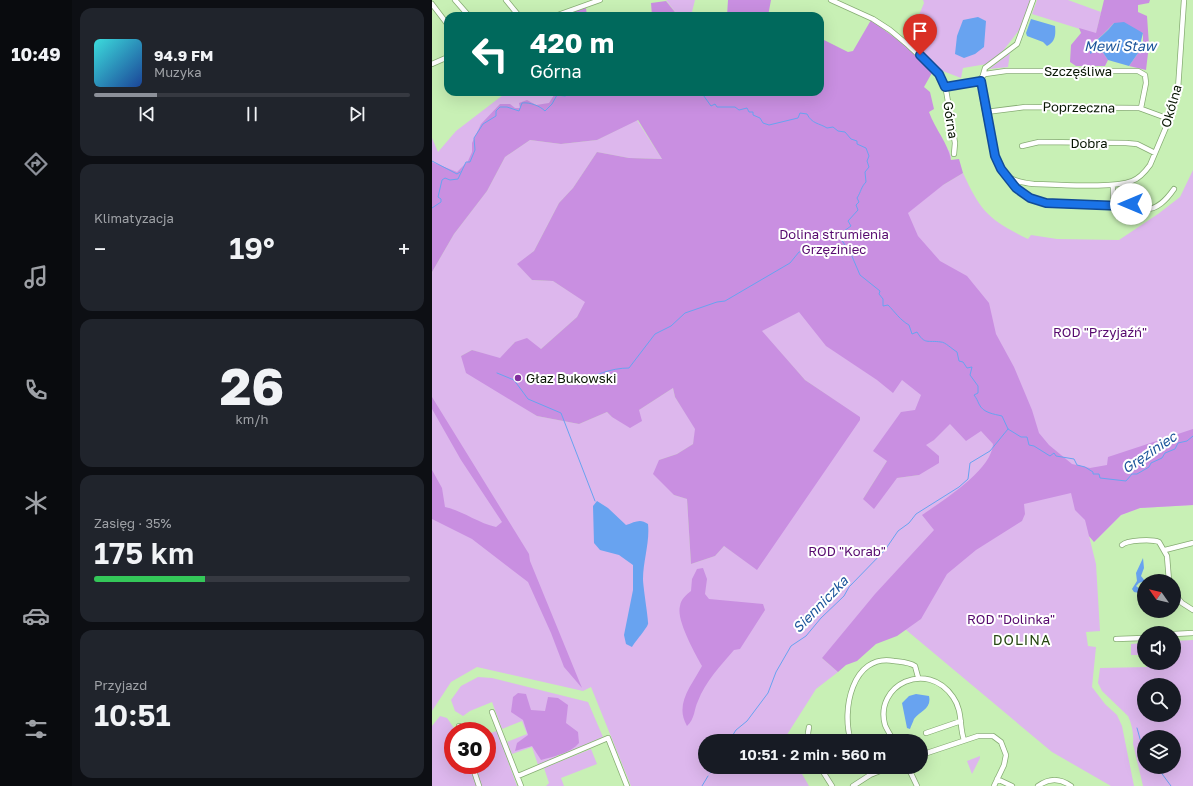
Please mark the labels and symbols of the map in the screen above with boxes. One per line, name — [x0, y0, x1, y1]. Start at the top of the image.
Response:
pin — [903, 14, 937, 55]
water label: Mewi Staw — [1084, 37, 1158, 54]
street label: Szczęśliwa — [1044, 63, 1112, 79]
street label: Okólna — [1157, 83, 1185, 129]
street label: Poprzeczna — [1043, 98, 1115, 116]
street label: Górna — [940, 100, 962, 140]
street label: Dobra — [1070, 135, 1108, 151]
position arrow — [1110, 183, 1152, 225]
park label: Dolina strumienia Grzęziniec — [779, 226, 889, 257]
park label: ROD "Przyjaźń" — [1053, 324, 1147, 340]
place label: Głaz Bukowski — [526, 370, 617, 386]
marker: Głaz Bukowski — [513, 373, 523, 383]
water label: Gręziniec — [1118, 427, 1181, 476]
park label: ROD "Korab" — [808, 543, 886, 559]
water label: Sienniczka — [789, 571, 852, 636]
north arrow — [1137, 574, 1181, 618]
park label: ROD "Dolinka" — [967, 611, 1055, 627]
district label: DOLINA — [993, 631, 1051, 648]
speed limit sign: 30 — [444, 722, 496, 774]

